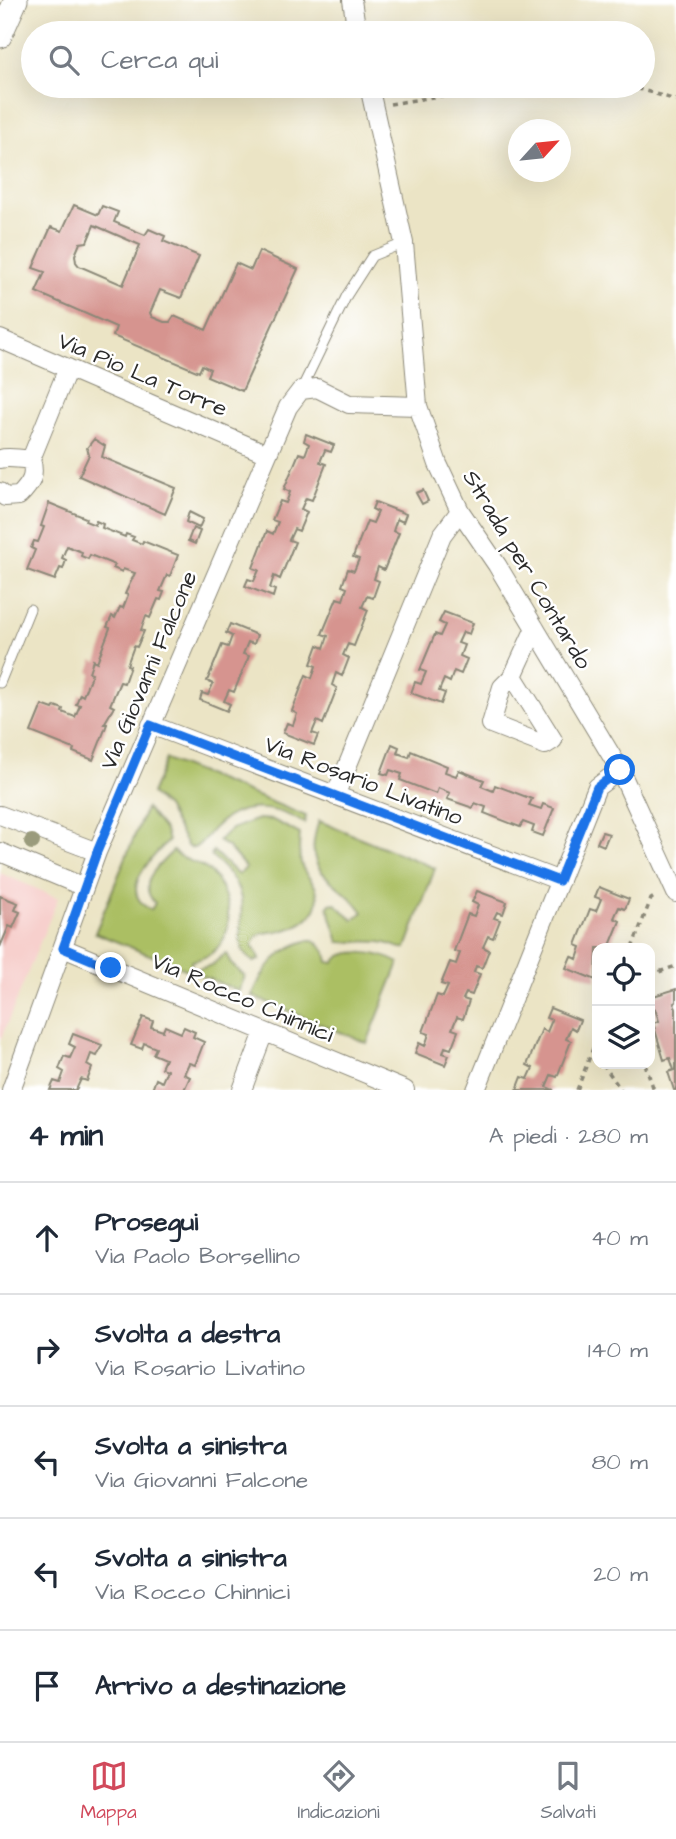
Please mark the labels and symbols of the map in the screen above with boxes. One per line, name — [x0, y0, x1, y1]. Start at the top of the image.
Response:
north arrow — [508, 119, 571, 182]
street label: Via Pio La Torre — [53, 325, 232, 425]
street label: Strada per Contardo — [455, 464, 599, 675]
street label: Via Giovanni Falcone — [93, 566, 205, 775]
street label: Via Rosario Livatino — [260, 728, 467, 834]
route start — [604, 754, 635, 785]
street label: Via Rocco Chinnici — [147, 945, 339, 1051]
route end — [95, 952, 126, 983]

